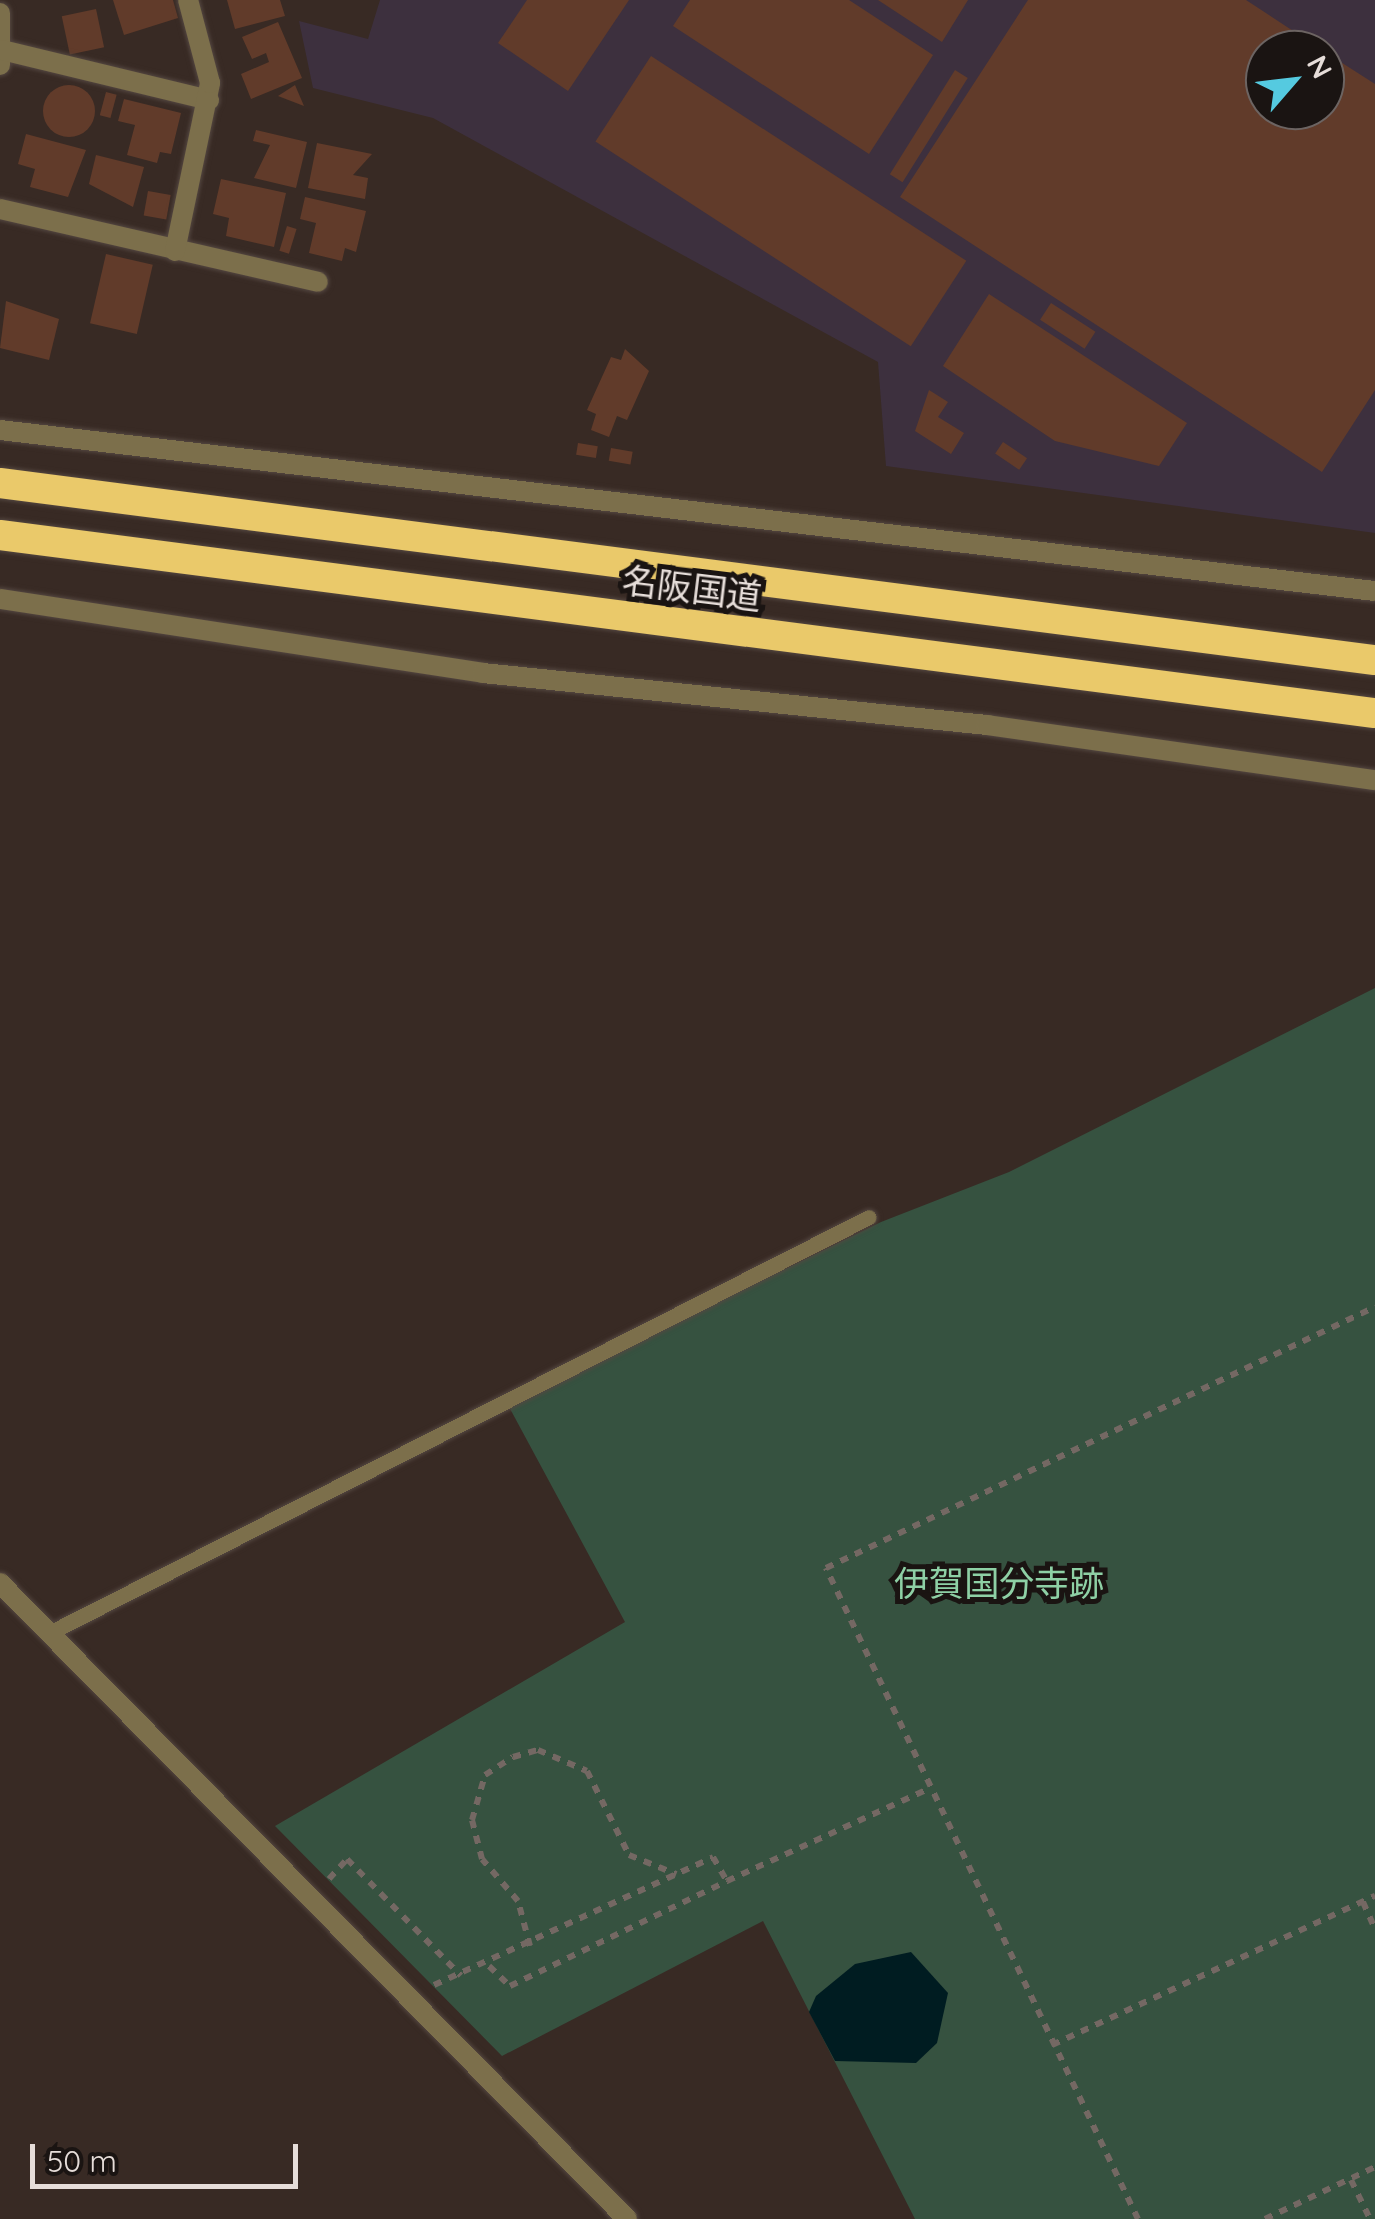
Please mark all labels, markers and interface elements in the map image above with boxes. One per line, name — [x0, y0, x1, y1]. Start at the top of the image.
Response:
north arrow — [1245, 30, 1345, 130]
text: N — [1300, 49, 1340, 84]
street label: 名阪国道 — [620, 559, 764, 617]
park label: 伊賀国分寺跡 — [894, 1562, 1104, 1604]
scale bar — [35, 2124, 302, 2186]
text: 50 m — [47, 2142, 117, 2180]

